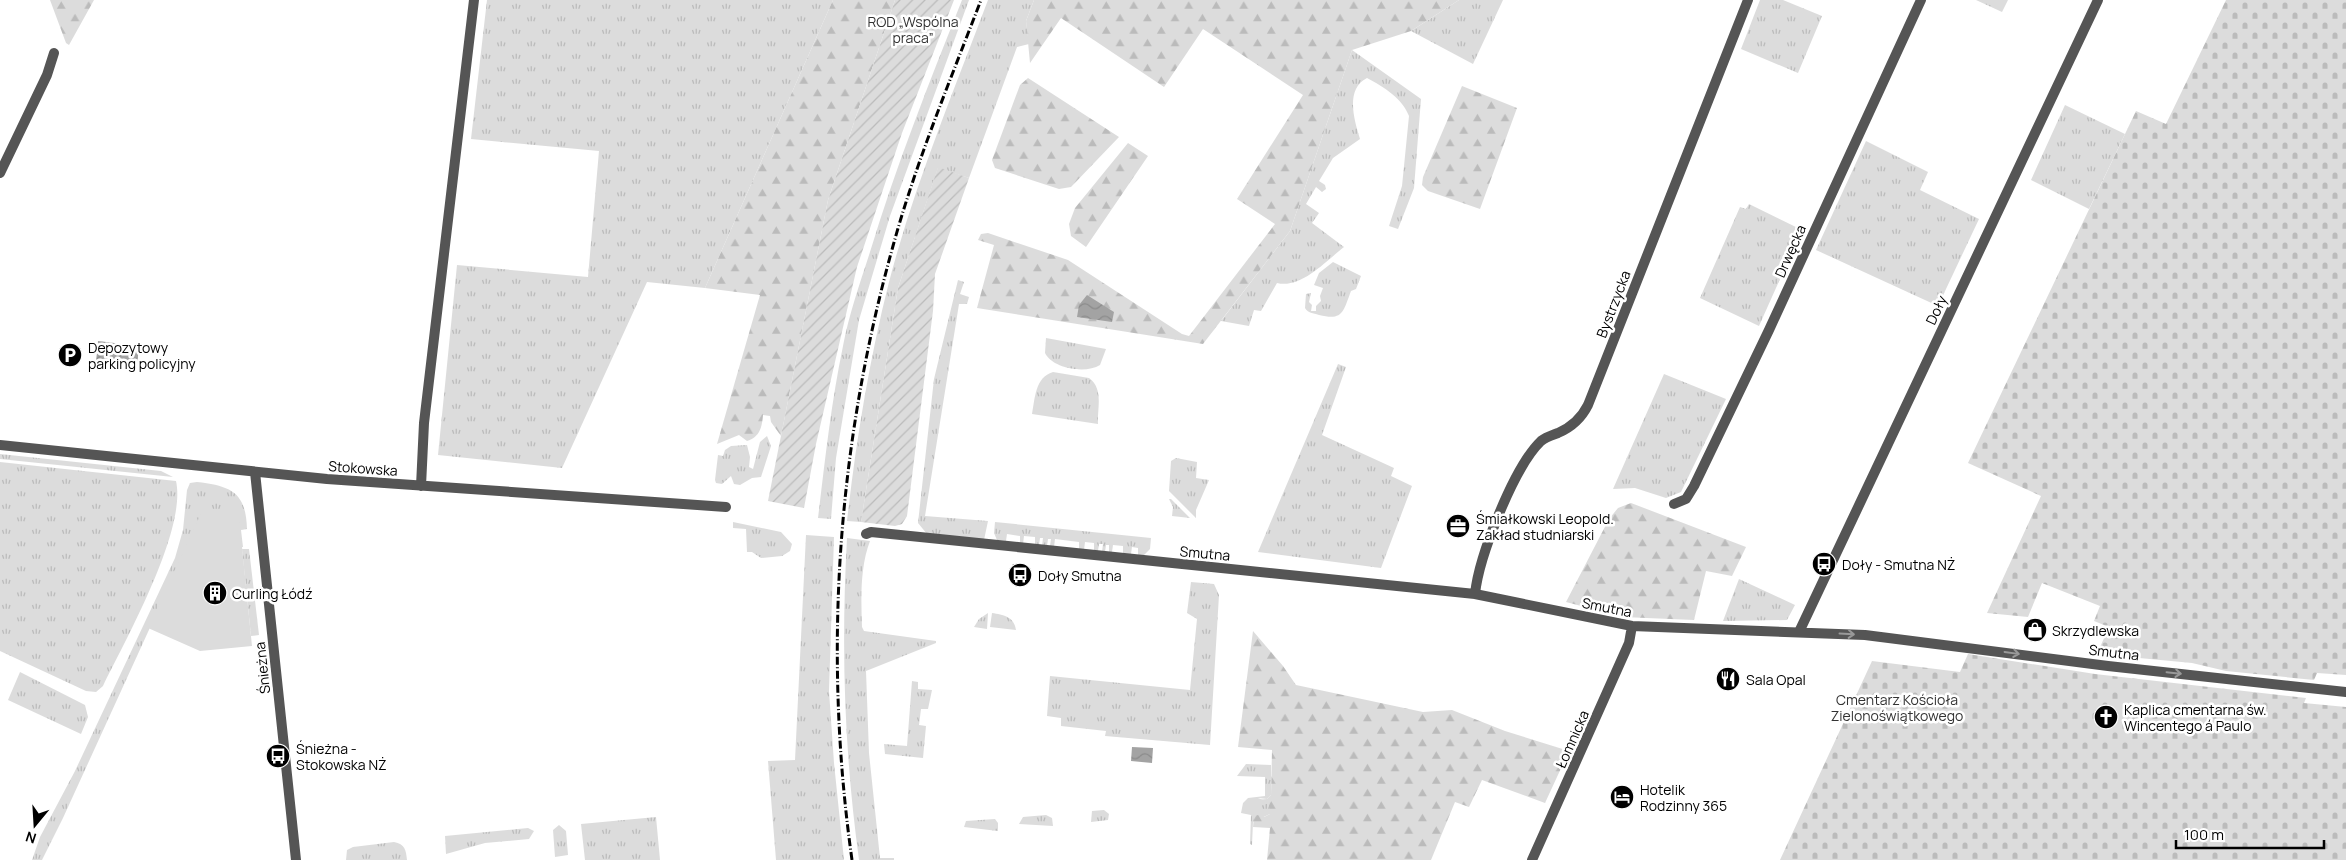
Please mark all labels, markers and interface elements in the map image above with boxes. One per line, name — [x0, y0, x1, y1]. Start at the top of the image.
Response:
park label: ROD „Wspólna praca” — [867, 12, 959, 47]
street label: Drwęcka — [1770, 222, 1810, 280]
street label: Bystrzycka — [1591, 268, 1635, 340]
street label: Doły — [1921, 292, 1951, 328]
place label: Depozytowy parking policyjny — [88, 338, 196, 373]
parking icon: Depozytowy parking policyjny — [57, 342, 83, 368]
street label: Stokowska — [328, 456, 398, 480]
place label: Śmiałkowski Leopold. Zakład studniarski — [1476, 509, 1614, 544]
office icon: Śmiałkowski Leopold. Zakład studniarski — [1445, 513, 1471, 539]
street label: Smutna — [1179, 541, 1231, 565]
bus stop icon: Doły - Smutna NŻ — [1811, 551, 1837, 577]
place label: Doły - Smutna NŻ — [1842, 555, 1955, 574]
bus stop icon: Doły Smutna — [1007, 562, 1033, 588]
place label: Doły Smutna — [1038, 566, 1122, 585]
building icon: Curling Łódź — [202, 580, 228, 606]
place label: Curling Łódź — [232, 584, 313, 603]
street label: Smutna — [1580, 593, 1634, 621]
shop icon: Skrzydlewska — [2022, 617, 2048, 643]
place label: Skrzydlewska — [2052, 621, 2139, 640]
one-way arrow — [1839, 630, 1855, 639]
street label: Smutna — [2088, 639, 2140, 665]
street label: Śnieżna — [250, 641, 274, 695]
one-way arrow — [2004, 648, 2020, 658]
restaurant icon: Sala Opal — [1715, 666, 1741, 692]
one-way arrow — [2165, 668, 2181, 678]
place label: Sala Opal — [1746, 670, 1806, 689]
park label: Cmentarz Kościoła Zielonoświątkowego — [1831, 690, 1963, 725]
place label: Kaplica cmentarna św. Wincentego á Paulo — [2124, 700, 2267, 735]
church icon: Kaplica cmentarna św. Wincentego á Paulo — [2093, 704, 2119, 730]
street label: Łomnicka — [1551, 707, 1593, 771]
place label: Śnieżna - Stokowska NŻ — [296, 739, 387, 774]
bus stop icon: Śnieżna - Stokowska NŻ — [265, 743, 291, 769]
place label: Hotelik Rodzinny 365 — [1640, 780, 1727, 815]
hotel icon: Hotelik Rodzinny 365 — [1609, 784, 1635, 810]
north arrow — [10, 800, 60, 850]
scale bar — [2176, 818, 2324, 850]
text: 100 m — [2184, 824, 2224, 845]
text: N — [23, 827, 39, 848]

